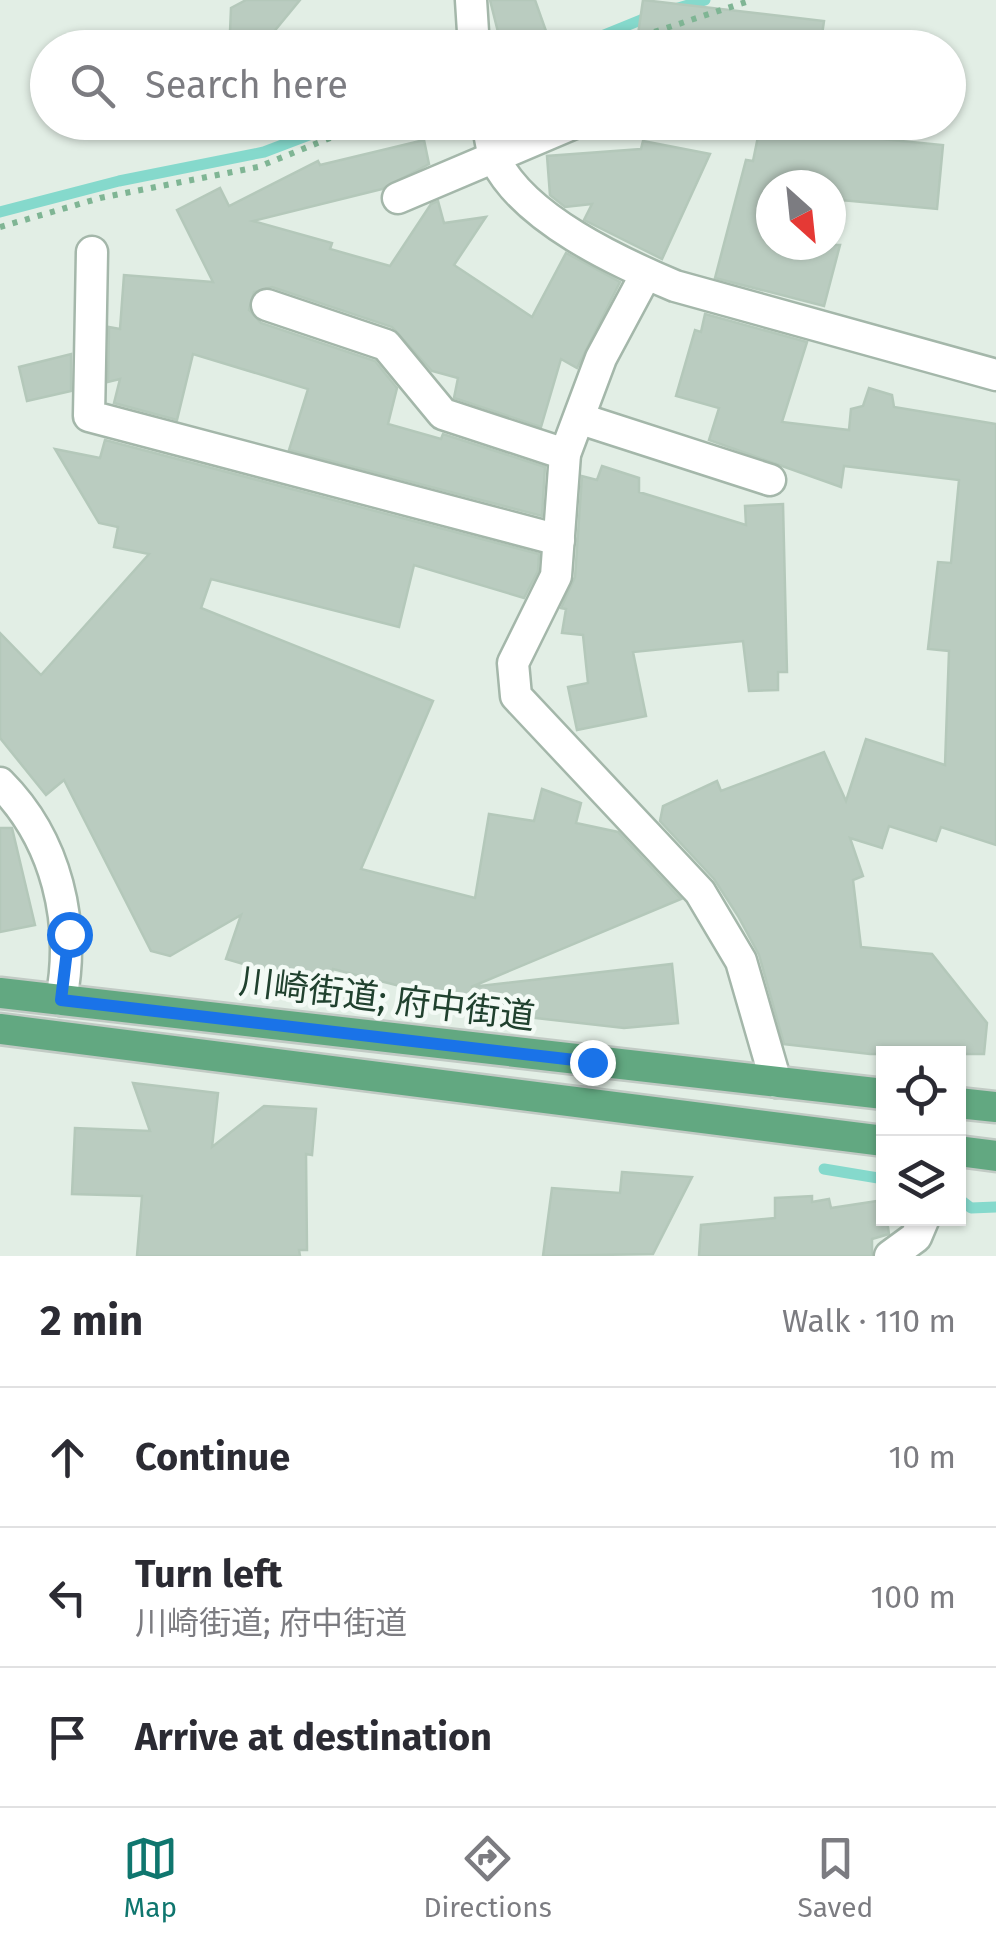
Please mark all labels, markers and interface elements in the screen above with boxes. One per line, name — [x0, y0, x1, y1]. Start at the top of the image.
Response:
search box — [30, 30, 966, 140]
icon: search — [65, 58, 120, 113]
text: Search here — [145, 62, 348, 108]
north arrow — [756, 170, 846, 260]
route start — [47, 912, 93, 958]
street label: 川崎街道; 府中街道 — [237, 960, 537, 1038]
route end — [570, 1040, 616, 1086]
map controls — [876, 1046, 966, 1226]
button: locate — [876, 1046, 966, 1136]
button: layers — [876, 1136, 966, 1226]
text: 2 min — [40, 1296, 143, 1346]
text: Walk · 110 m — [782, 1302, 956, 1340]
icon: ahead — [40, 1430, 95, 1485]
text: Continue — [135, 1434, 290, 1480]
text: 10 m — [888, 1438, 956, 1476]
text: Turn left — [135, 1551, 282, 1597]
icon: left — [40, 1570, 95, 1625]
text: 100 m — [871, 1578, 956, 1616]
text: 川崎街道; 府中街道 — [135, 1604, 407, 1642]
icon: arrive — [40, 1710, 95, 1765]
text: Arrive at destination — [135, 1714, 492, 1760]
tab: Map — [123, 1831, 178, 1924]
tab: Directions — [423, 1831, 552, 1924]
tab: Saved — [797, 1831, 873, 1924]

